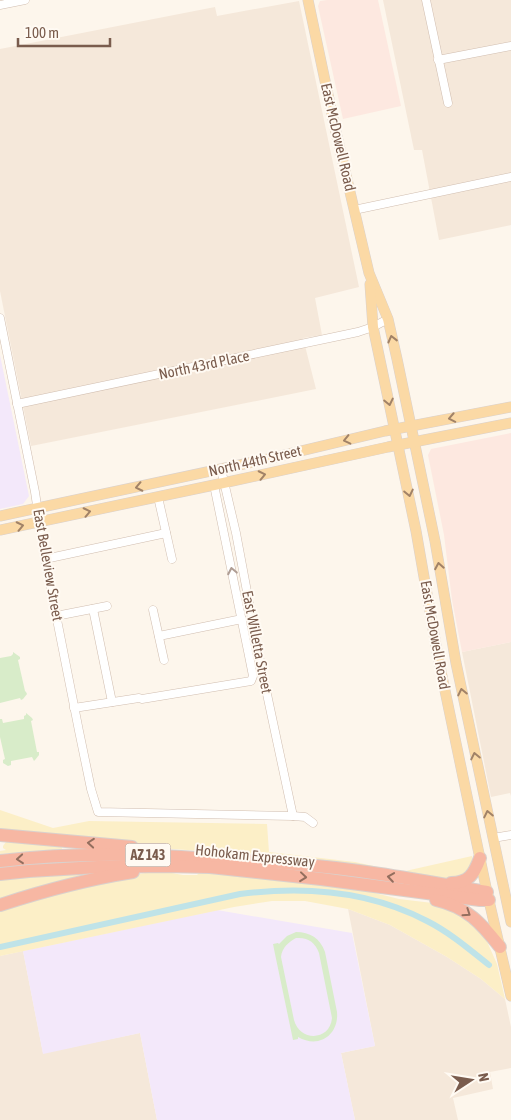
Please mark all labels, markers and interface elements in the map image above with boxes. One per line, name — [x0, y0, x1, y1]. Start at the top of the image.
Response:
scale bar — [18, 15, 110, 47]
text: 100 m — [25, 24, 59, 41]
street label: East McDowell Road — [318, 81, 359, 192]
one-way arrow — [387, 334, 398, 343]
street label: North 43rd Place — [157, 347, 251, 382]
one-way arrow — [383, 398, 394, 407]
one-way arrow — [448, 412, 456, 422]
one-way arrow — [343, 434, 352, 445]
street label: North 44th Street — [207, 442, 303, 479]
one-way arrow — [258, 470, 267, 481]
one-way arrow — [134, 481, 143, 492]
one-way arrow — [403, 488, 413, 497]
street label: East Belleview Street — [30, 507, 67, 622]
one-way arrow — [83, 507, 92, 518]
one-way arrow — [15, 521, 24, 532]
one-way arrow — [435, 561, 445, 570]
one-way arrow — [228, 567, 238, 575]
street label: East McDowell Road — [418, 579, 453, 691]
street label: East Willetta Street — [239, 589, 276, 695]
one-way arrow — [457, 688, 468, 697]
one-way arrow — [471, 751, 481, 760]
one-way arrow — [483, 809, 493, 818]
one-way arrow — [87, 838, 95, 849]
street label: Hohokam Expressway — [195, 841, 316, 870]
road number: AZ 143 — [126, 844, 170, 866]
one-way arrow — [16, 853, 24, 864]
one-way arrow — [299, 871, 307, 882]
one-way arrow — [387, 872, 396, 882]
one-way arrow — [461, 907, 470, 916]
north arrow — [446, 1055, 496, 1105]
text: N — [475, 1072, 492, 1083]

